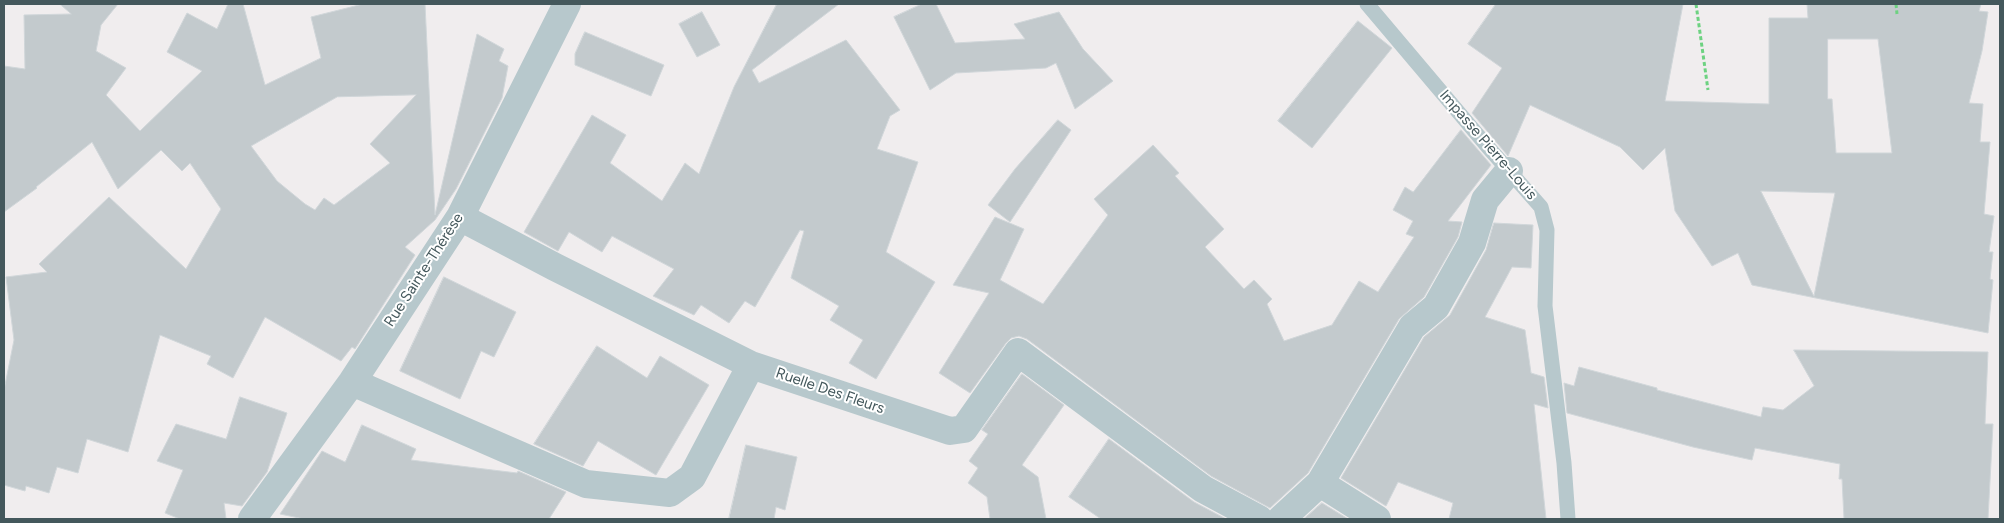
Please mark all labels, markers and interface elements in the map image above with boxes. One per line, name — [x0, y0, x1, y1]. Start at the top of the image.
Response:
street label: Impasse Pierre-Louis — [1435, 86, 1541, 204]
street label: Rue Sainte-Thérèse — [381, 210, 467, 330]
street label: Ruelle Des Fleurs — [773, 364, 887, 418]

